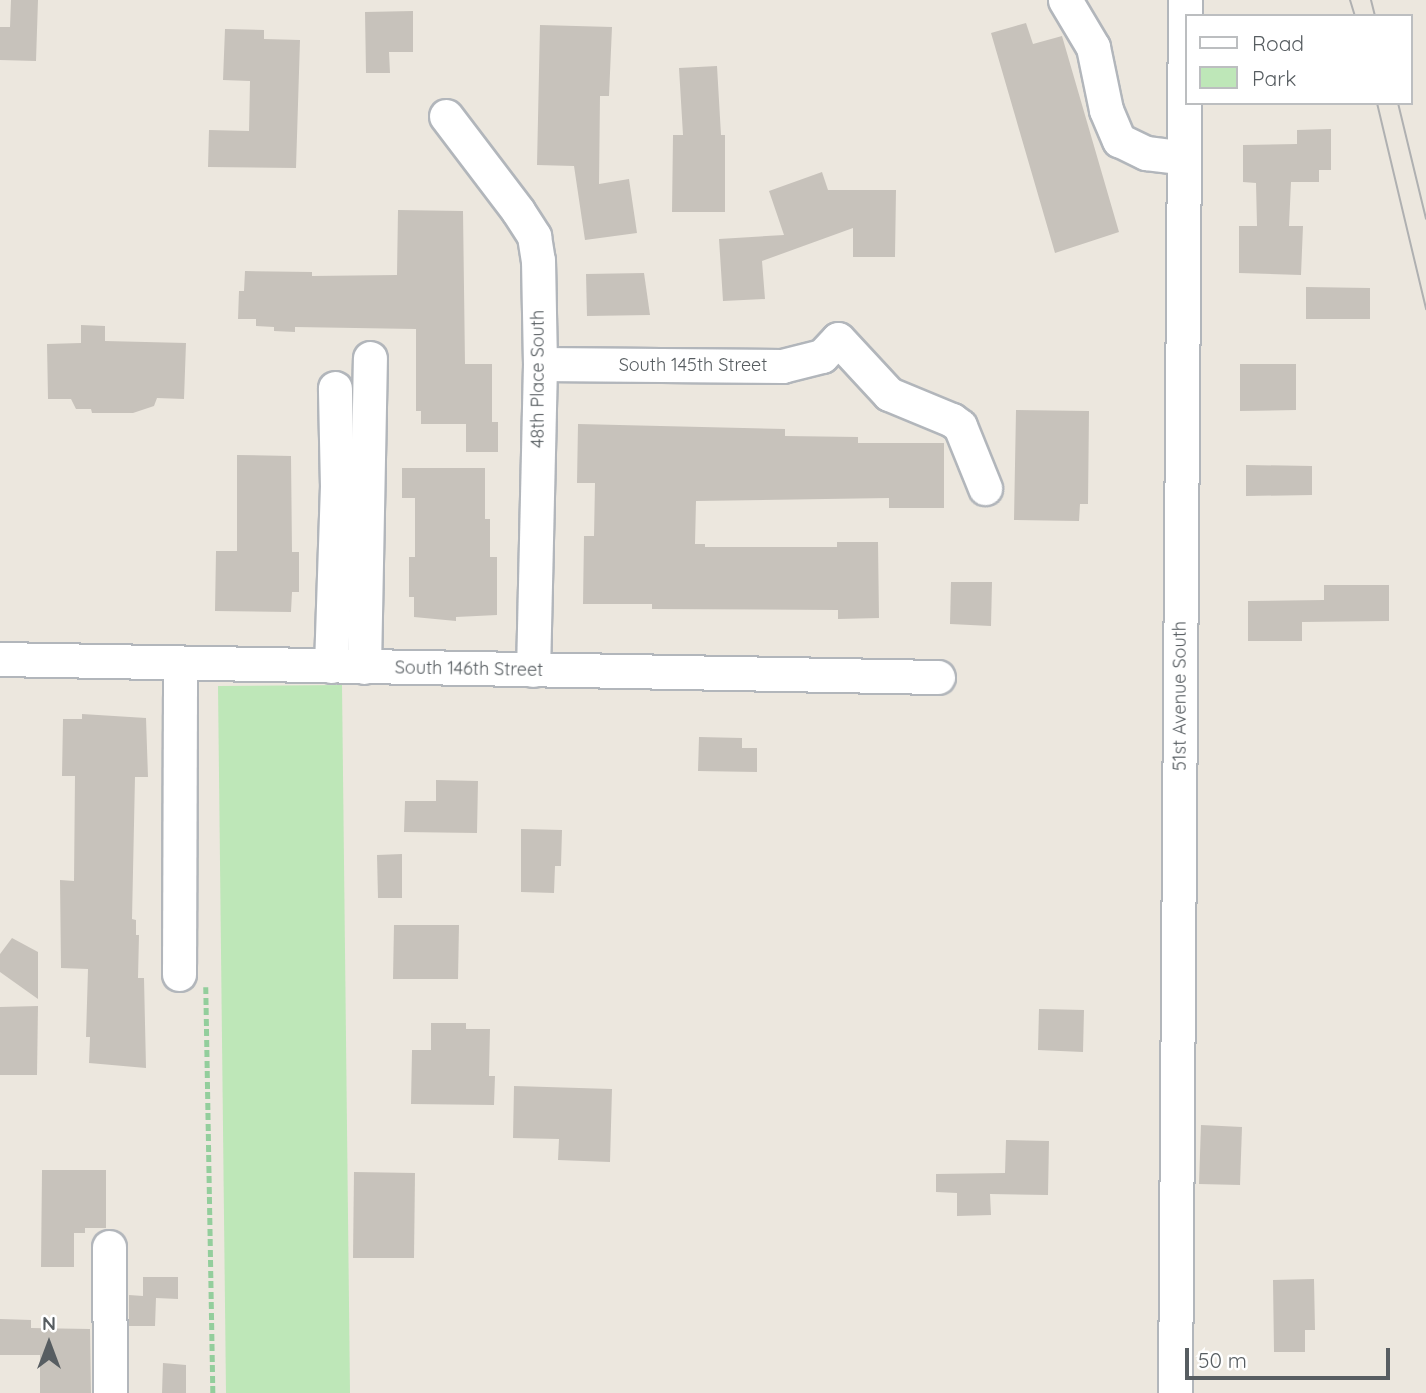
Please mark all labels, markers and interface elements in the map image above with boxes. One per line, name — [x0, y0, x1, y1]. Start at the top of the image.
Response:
legend — [1184, 14, 1412, 105]
text: Road — [1252, 30, 1304, 56]
text: Park — [1252, 65, 1296, 91]
street label: 48th Place South — [527, 310, 549, 448]
street label: South 145th Street — [619, 354, 767, 376]
street label: 51st Avenue South — [1169, 621, 1191, 771]
street label: South 146th Street — [395, 657, 543, 681]
north arrow — [14, 1309, 84, 1379]
text: N — [42, 1311, 56, 1335]
scale bar — [1188, 1334, 1393, 1378]
text: 50 m — [1198, 1347, 1247, 1373]

